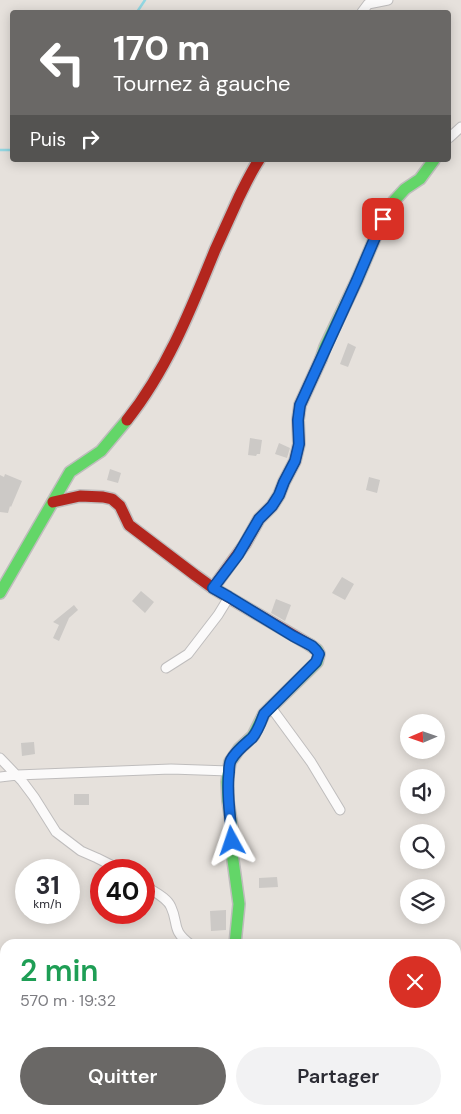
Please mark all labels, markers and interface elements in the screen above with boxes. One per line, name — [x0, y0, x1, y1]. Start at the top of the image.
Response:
text: 170 m — [113, 25, 210, 71]
icon: left — [30, 30, 95, 95]
text: Tournez à gauche — [113, 69, 291, 98]
icon: right — [76, 125, 104, 153]
text: Puis — [30, 127, 66, 152]
pin — [362, 198, 404, 240]
icon: arrive — [369, 205, 397, 233]
north arrow — [400, 714, 445, 759]
map controls — [400, 714, 445, 924]
button: sound — [400, 769, 445, 814]
position arrow — [205, 814, 257, 866]
button: search — [400, 824, 445, 869]
speed limit sign: 40 — [90, 859, 155, 924]
text: 31 — [35, 869, 59, 902]
button: layers — [400, 879, 445, 924]
text: km/h — [33, 896, 62, 912]
text: 2 min — [20, 951, 98, 990]
button: close — [389, 956, 441, 1008]
text: 570 m · 19:32 — [20, 990, 116, 1011]
button: Quitter — [20, 1047, 226, 1105]
button: Partager — [236, 1047, 441, 1105]

